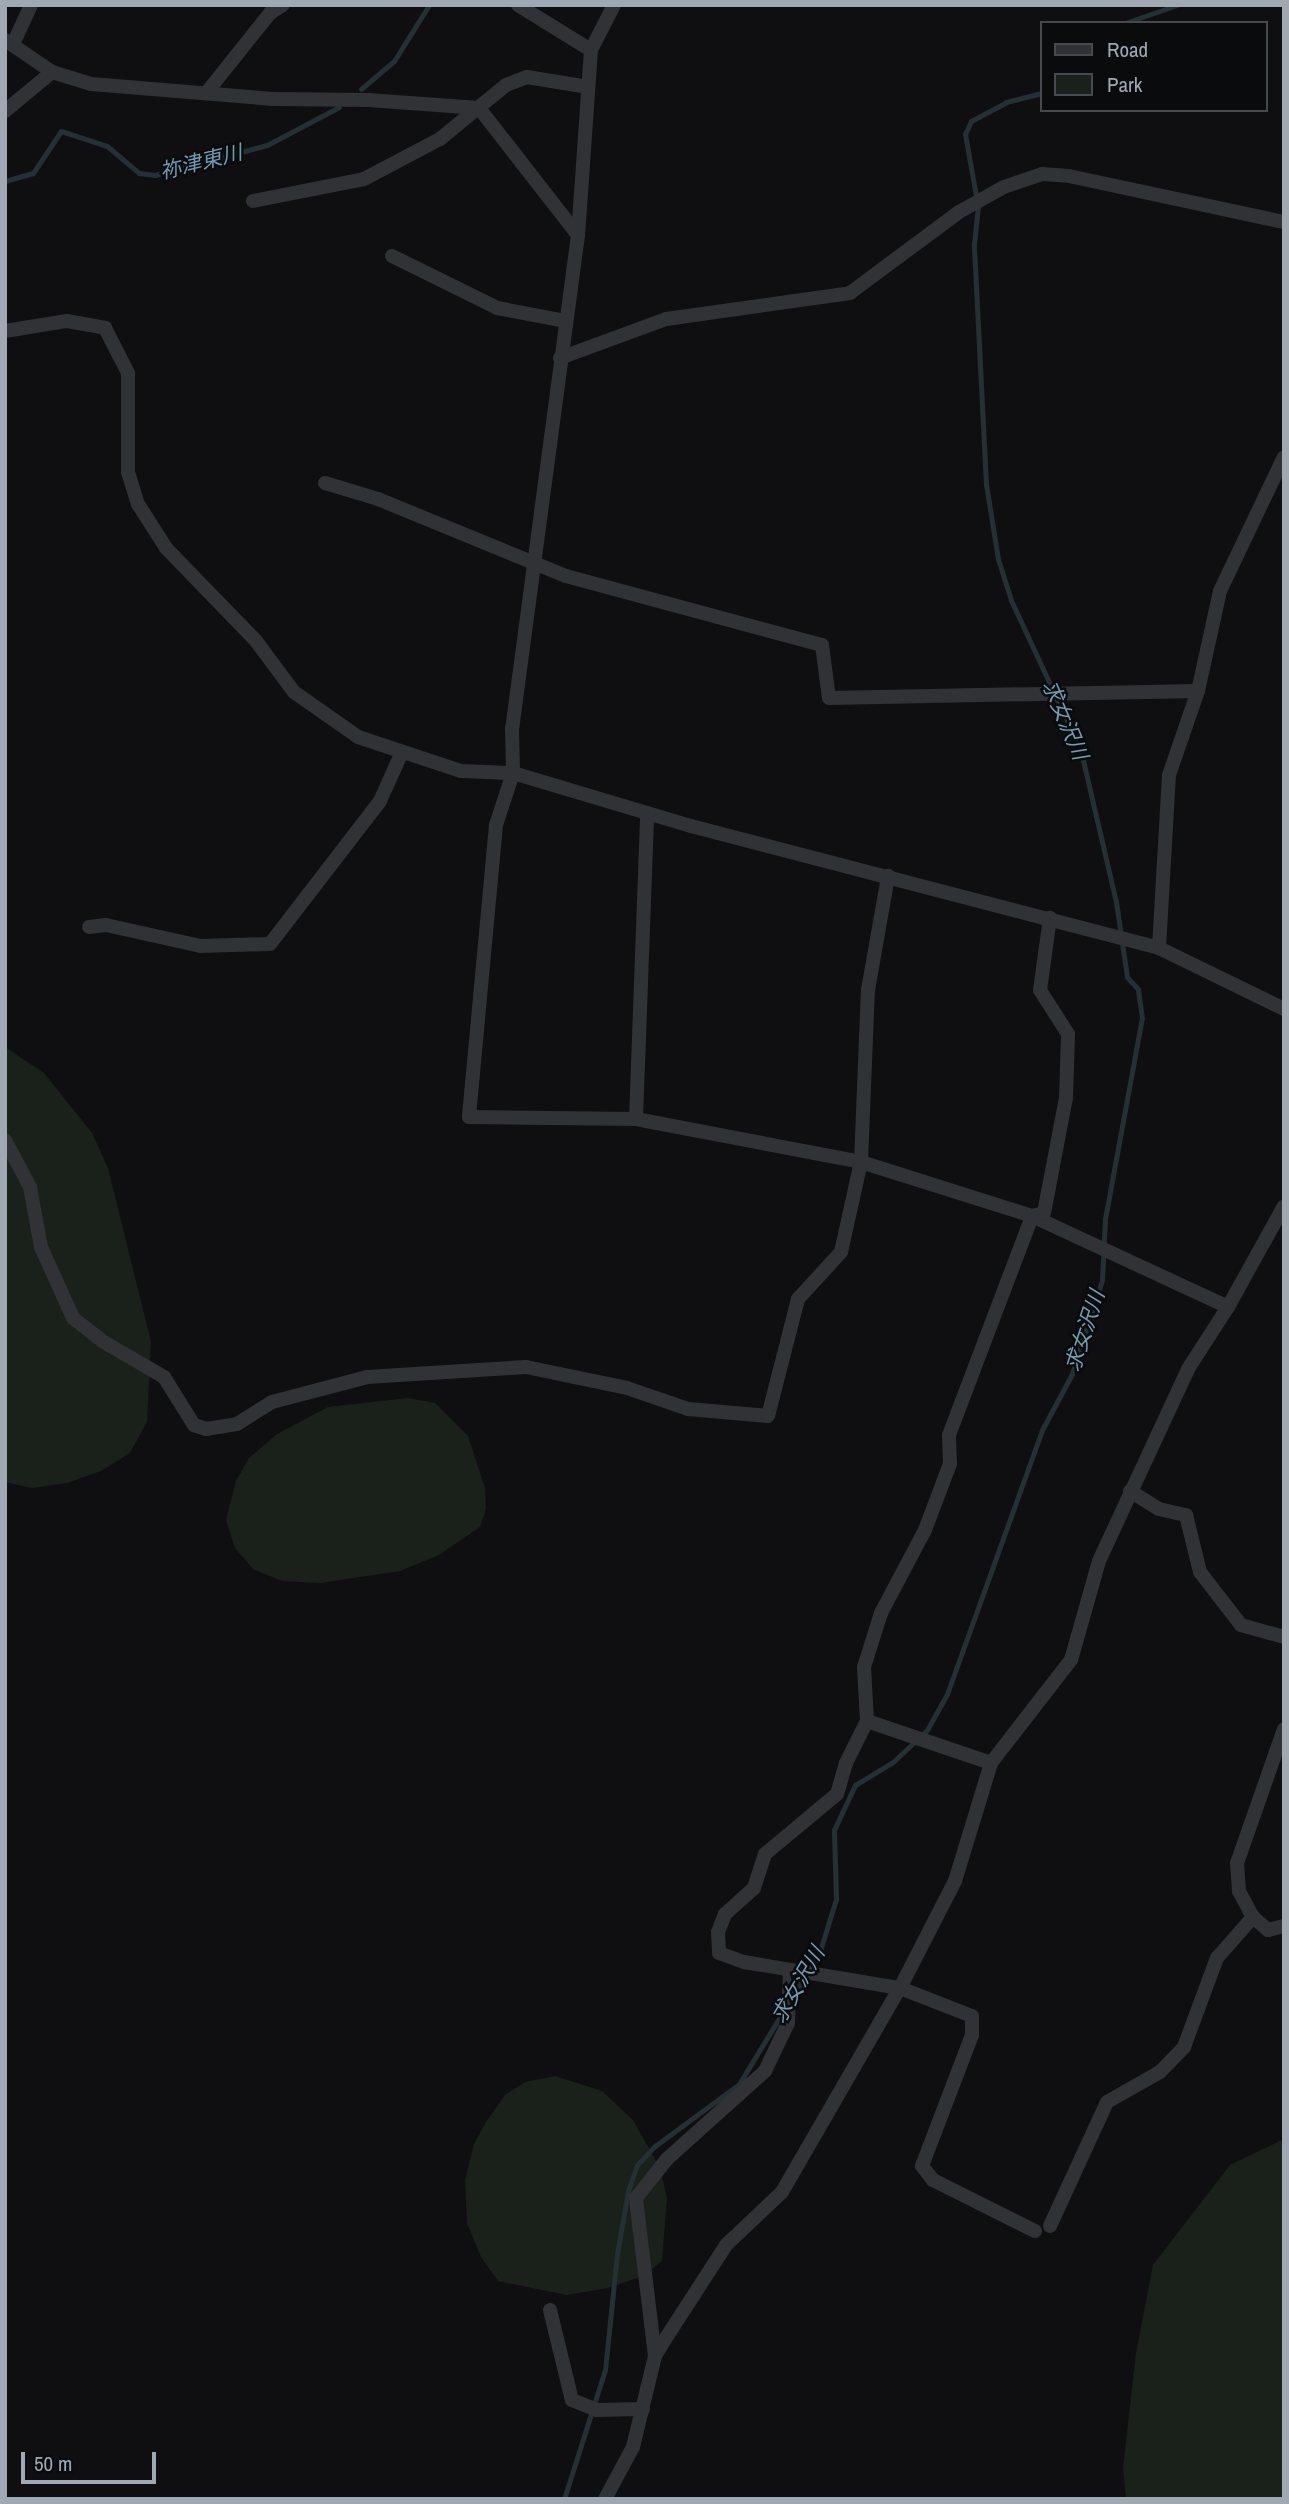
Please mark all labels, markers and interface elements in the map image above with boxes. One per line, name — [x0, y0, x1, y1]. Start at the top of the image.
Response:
legend — [1040, 21, 1268, 112]
text: Road — [1107, 35, 1148, 64]
text: Park — [1107, 70, 1142, 99]
water label: 祢津東川 — [157, 140, 245, 184]
water label: 求女沢川 — [1037, 676, 1093, 764]
water label: 求女沢川 — [1060, 1287, 1110, 1375]
water label: 求女沢川 — [766, 1942, 830, 2028]
scale bar — [24, 2438, 159, 2482]
text: 50 m — [34, 2449, 72, 2478]

